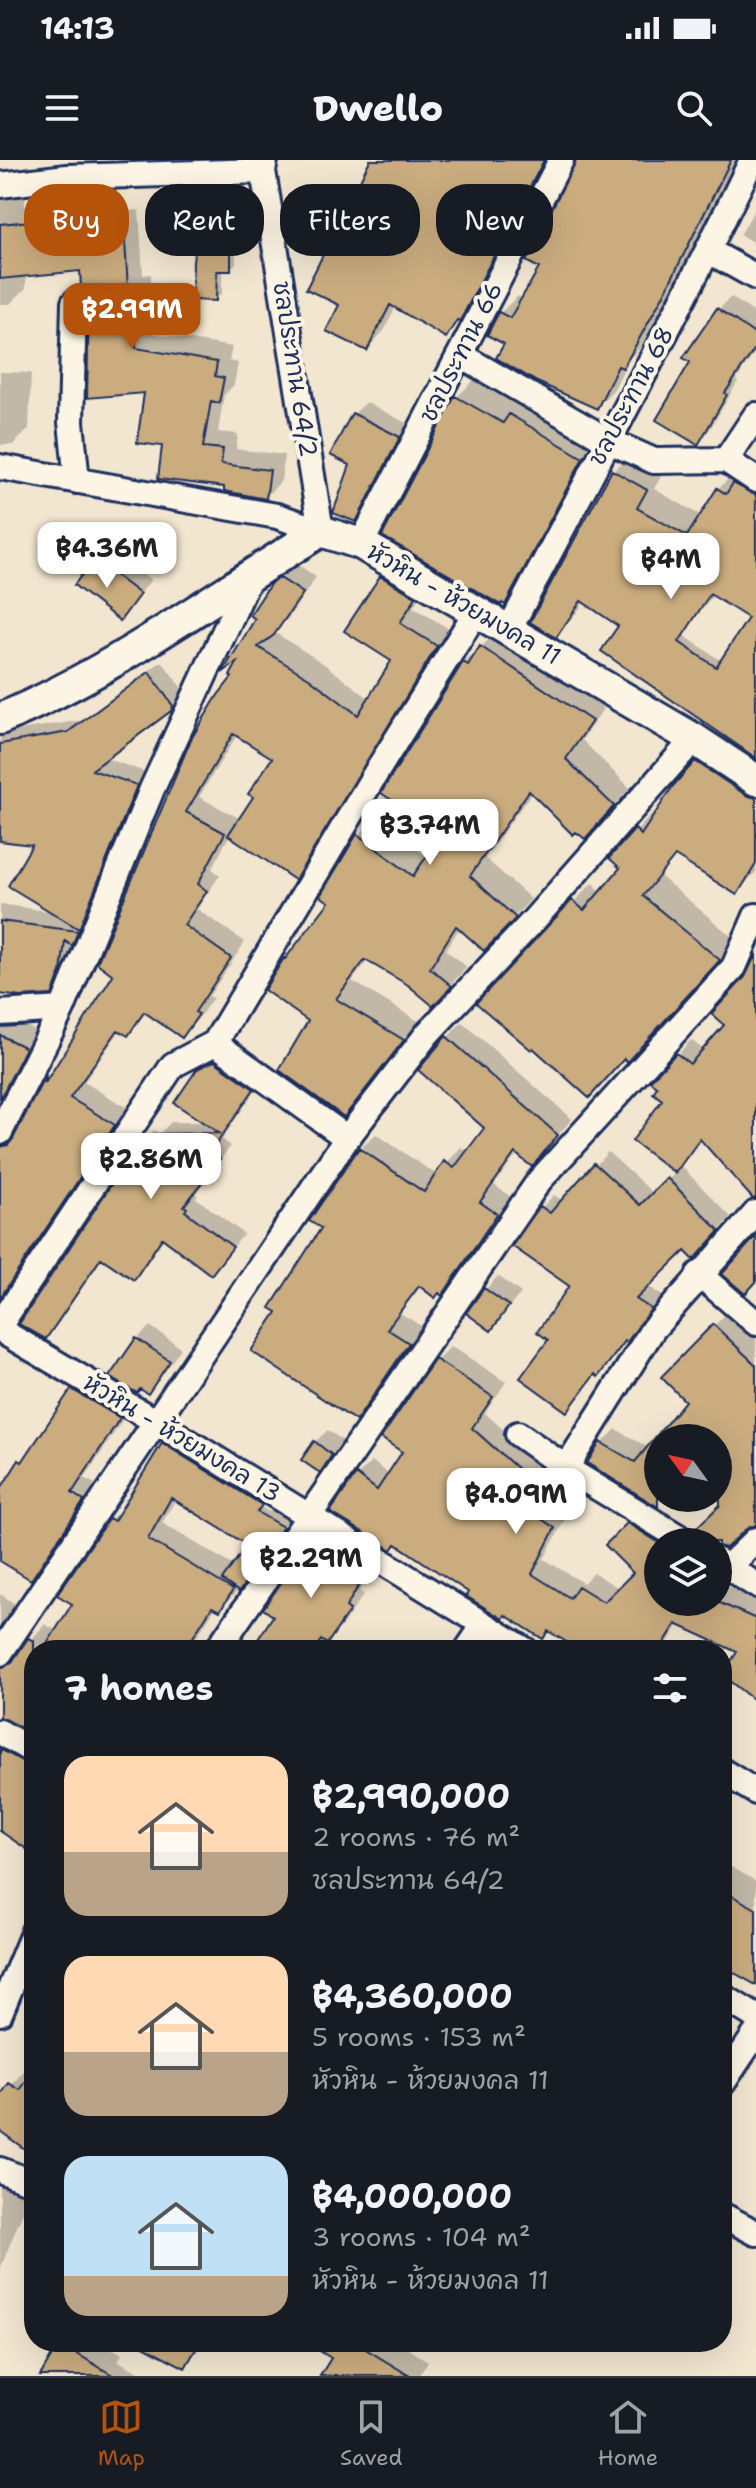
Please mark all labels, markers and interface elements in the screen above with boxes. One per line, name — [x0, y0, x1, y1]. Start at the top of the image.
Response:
text: 14:13 — [40, 8, 115, 49]
text: Dwello — [313, 84, 443, 133]
icon: menu — [40, 86, 84, 130]
icon: search — [672, 86, 716, 130]
chip: Buy — [24, 184, 129, 256]
chip: Rent — [145, 184, 264, 256]
chip: Filters — [280, 184, 420, 256]
chip: New — [436, 184, 553, 256]
street label: ชลประทาน 66 — [412, 276, 510, 428]
street label: ชลประทาน 64/2 — [265, 279, 325, 459]
pin: ฿2.99M — [67, 283, 197, 351]
text: ฿2.99M — [81, 291, 183, 326]
street label: ชลประทาน 68 — [581, 321, 681, 471]
pin: ฿4.36M — [42, 522, 172, 590]
text: ฿4.36M — [55, 530, 159, 565]
pin: ฿4M — [632, 533, 710, 601]
street label: หัวหิน - ห้วยมงคล 11 — [361, 535, 567, 673]
text: ฿4M — [640, 541, 702, 576]
pin: ฿3.74M — [365, 799, 495, 867]
text: ฿3.74M — [379, 807, 481, 842]
pin: ฿2.86M — [86, 1133, 216, 1201]
text: ฿2.86M — [99, 1141, 203, 1176]
street label: หัวหิน - ห้วยมงคล 13 — [77, 1366, 287, 1510]
north arrow — [644, 1424, 732, 1512]
map controls — [644, 1424, 732, 1616]
pin: ฿4.09M — [451, 1468, 581, 1536]
text: ฿4.09M — [465, 1476, 567, 1511]
button: layers — [644, 1528, 732, 1616]
pin: ฿2.29M — [246, 1532, 376, 1600]
text: ฿2.29M — [259, 1540, 363, 1575]
text: 7 homes — [64, 1665, 213, 1711]
icon: filters — [648, 1666, 692, 1710]
text: ฿2,990,000 — [312, 1773, 510, 1819]
icon: home — [128, 1788, 224, 1884]
text: 2 rooms · 76 m² — [312, 1819, 520, 1854]
text: ชลประทาน 64/2 — [312, 1862, 505, 1897]
text: ฿4,360,000 — [312, 1973, 513, 2019]
icon: home — [128, 1988, 224, 2084]
text: 5 rooms · 153 m² — [312, 2019, 526, 2054]
text: หัวหิน - ห้วยมงคล 11 — [312, 2062, 549, 2097]
text: ฿4,000,000 — [312, 2173, 512, 2219]
icon: home — [128, 2188, 224, 2284]
text: 3 rooms · 104 m² — [312, 2219, 531, 2254]
text: หัวหิน - ห้วยมงคล 11 — [312, 2262, 549, 2297]
tab: Map — [98, 2395, 145, 2472]
tab: Saved — [340, 2395, 403, 2472]
tab: Home — [598, 2395, 658, 2472]

